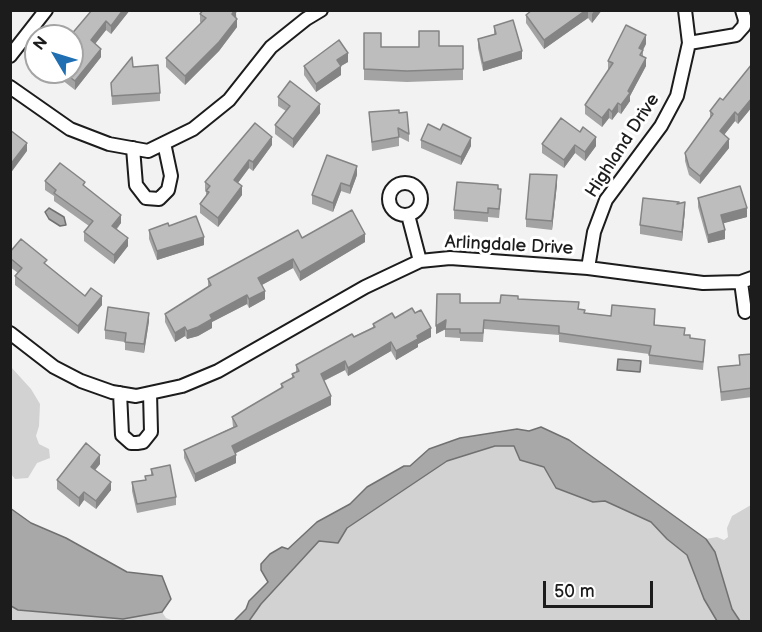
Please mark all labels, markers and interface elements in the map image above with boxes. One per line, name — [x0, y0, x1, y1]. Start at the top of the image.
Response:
north arrow — [24, 24, 84, 84]
text: N — [30, 33, 52, 54]
street label: Highland Drive — [581, 90, 665, 202]
street label: Arlingdale Drive — [444, 232, 574, 260]
scale bar — [546, 569, 656, 607]
text: 50 m — [554, 581, 595, 602]

